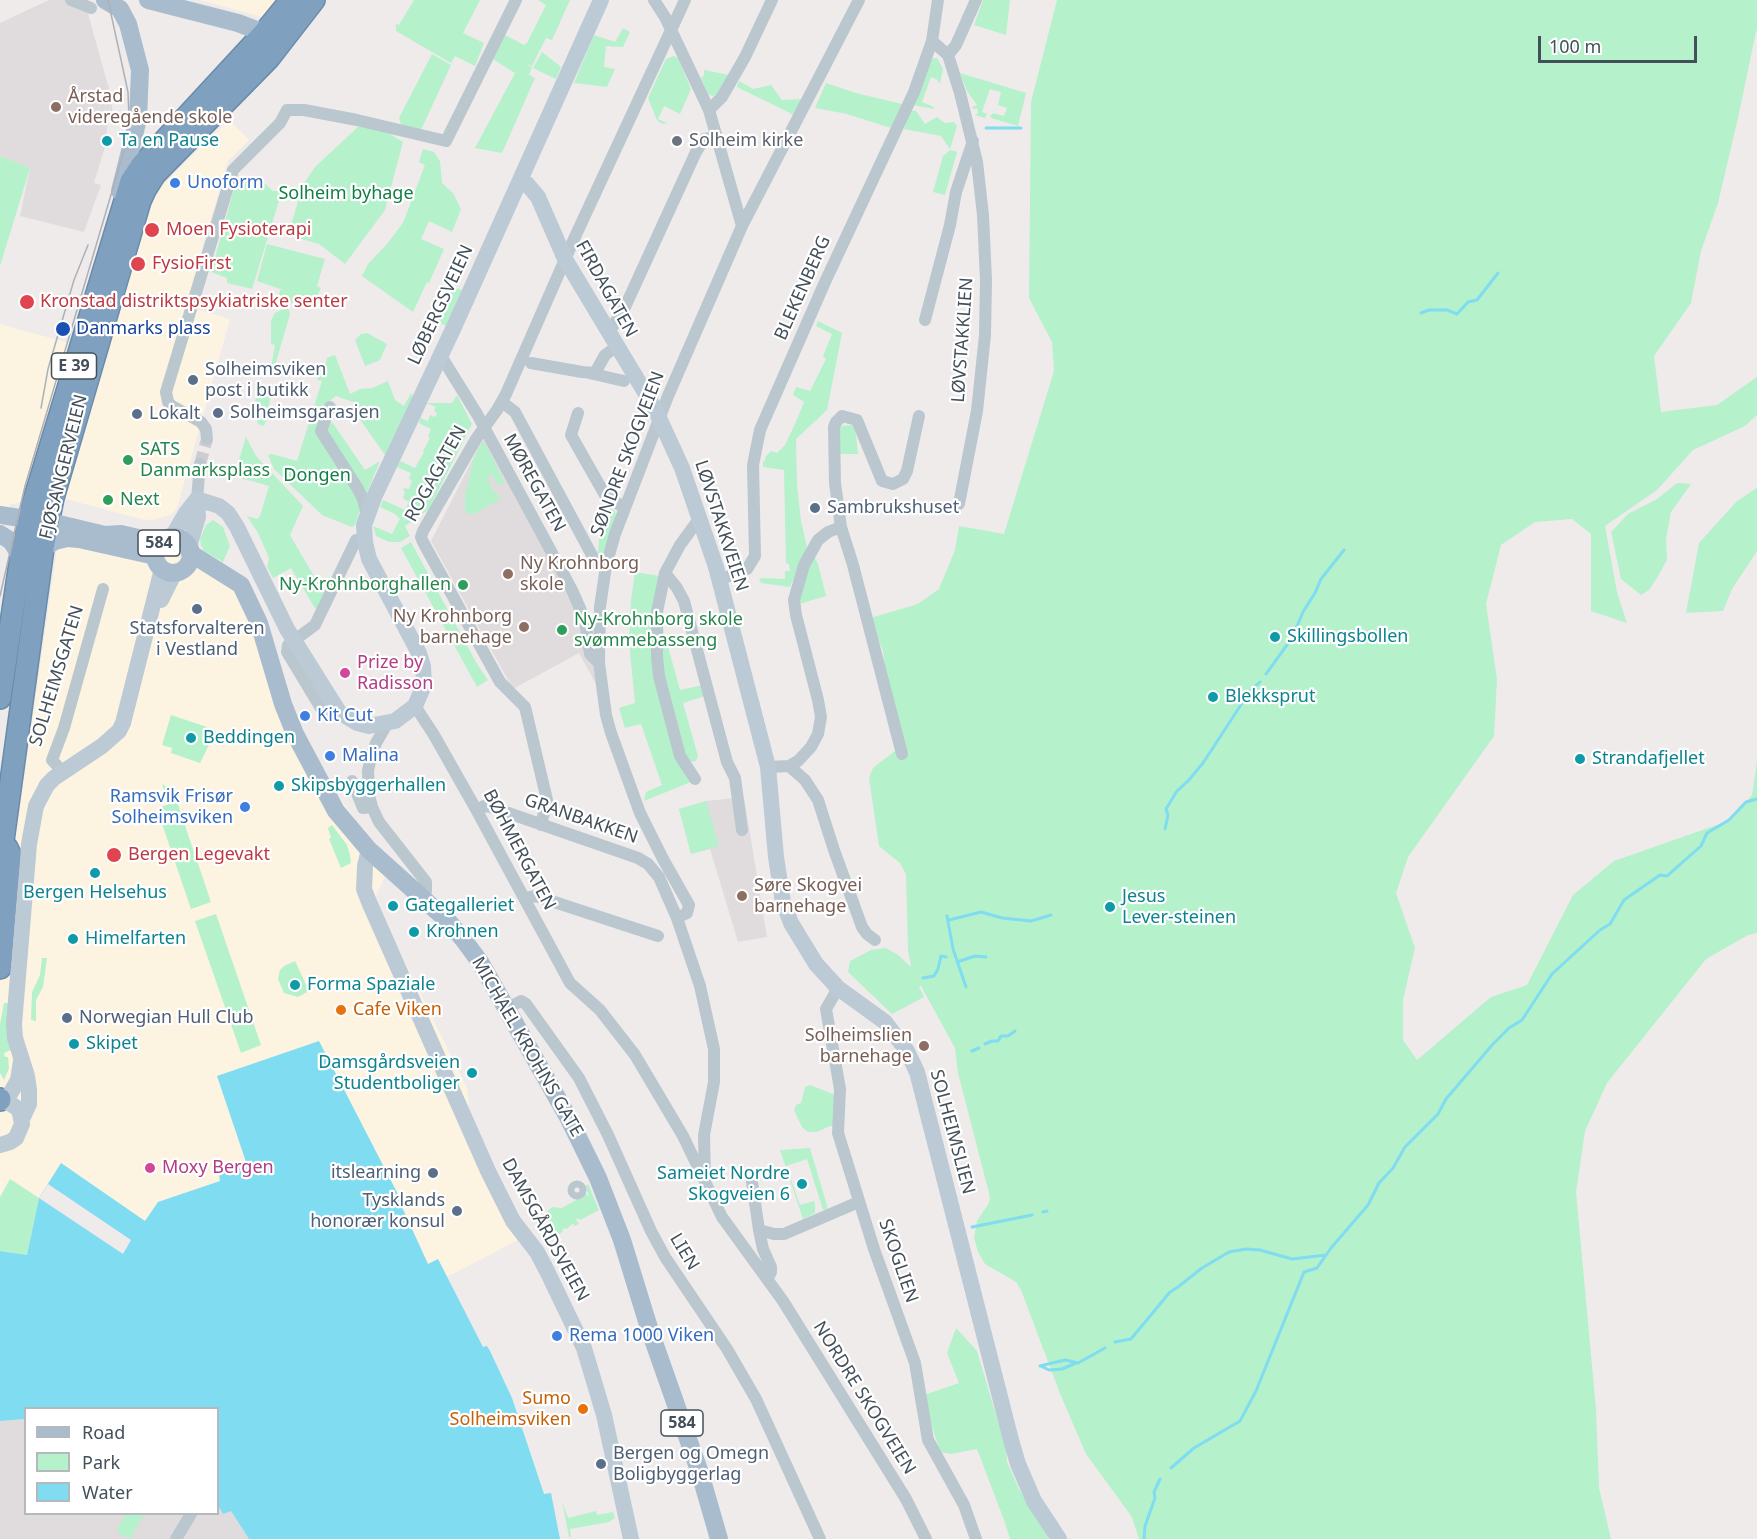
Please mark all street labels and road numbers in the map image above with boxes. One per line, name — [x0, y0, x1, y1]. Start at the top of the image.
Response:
street label: BLEKENBERG — [770, 232, 836, 344]
street label: FIRDAGATEN — [570, 237, 642, 341]
street label: LØBERGSVEIEN — [404, 242, 478, 368]
street label: LØVSTAKKLIEN — [948, 277, 978, 403]
road number: E 39 — [52, 353, 97, 379]
street label: SØNDRE SKOGVEIEN — [587, 368, 669, 540]
street label: FJØSANGERVEIEN — [36, 392, 92, 542]
street label: ROGAGATEN — [401, 422, 471, 526]
street label: MØREGATEN — [498, 430, 570, 536]
street label: LØVSTAKKVEIEN — [690, 458, 752, 594]
road number: 584 — [138, 530, 180, 556]
street label: SOLHEIMSGATEN — [25, 603, 89, 749]
street label: BØHMERGATEN — [478, 786, 560, 914]
street label: GRANBAKKEN — [521, 789, 641, 849]
street label: MICHAEL KROHNS GATE — [467, 953, 587, 1141]
street label: SOLHEIMSLIEN — [925, 1067, 979, 1197]
street label: DAMSGÅRDSVEIEN — [497, 1155, 593, 1305]
street label: SKOGLIEN — [874, 1216, 922, 1306]
street label: LIEN — [665, 1230, 703, 1274]
street label: NORDRE SKOGVEIEN — [808, 1317, 920, 1479]
road number: 584 — [661, 1410, 703, 1436]

